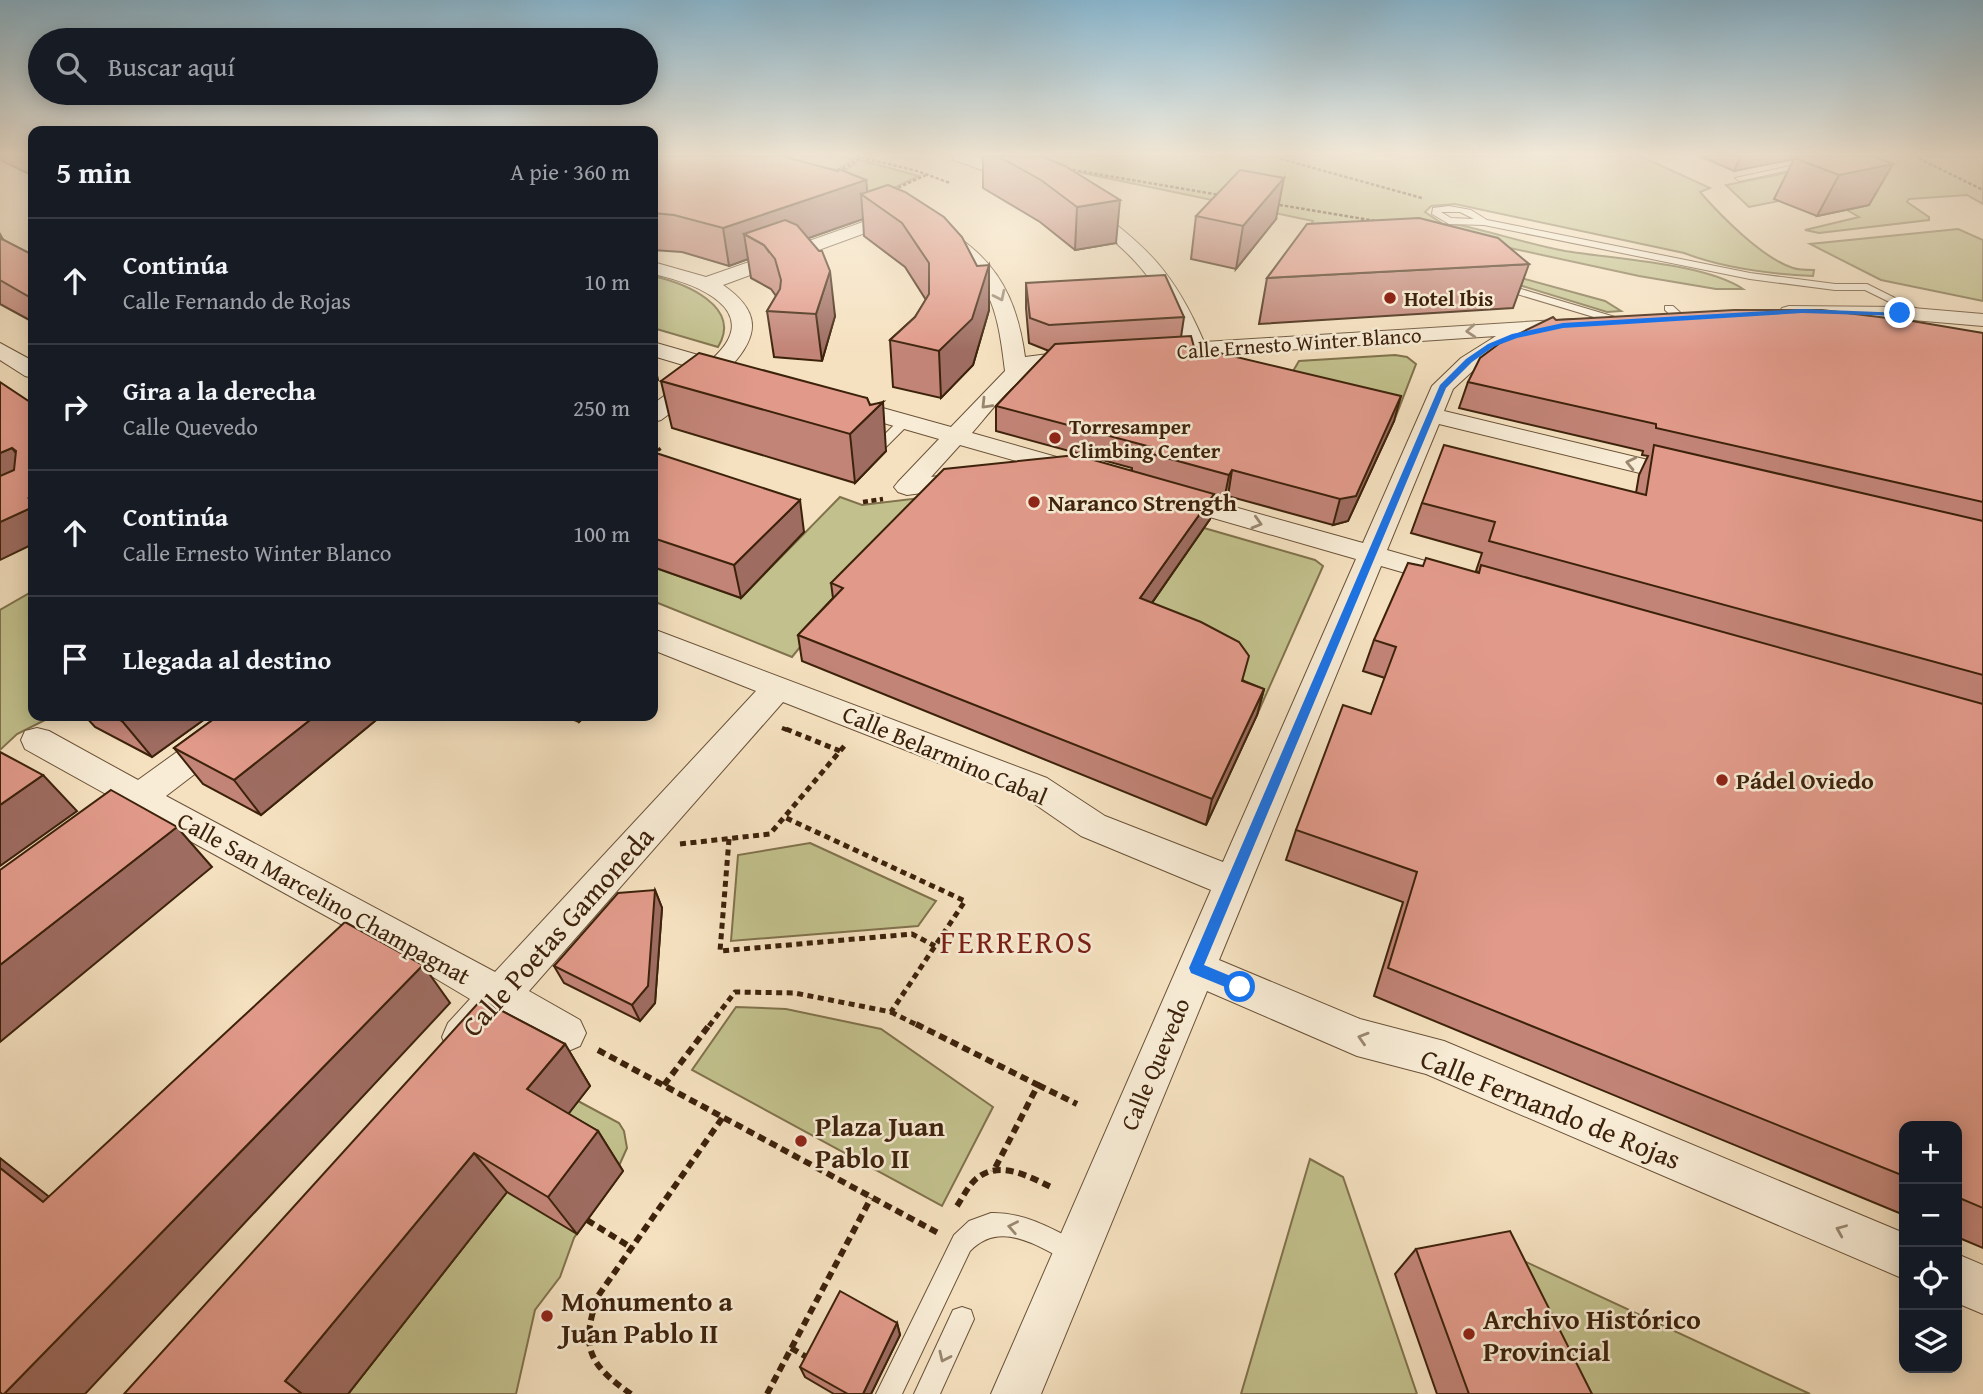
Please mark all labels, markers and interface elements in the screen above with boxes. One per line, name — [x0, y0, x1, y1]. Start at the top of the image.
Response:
search box — [28, 28, 658, 105]
text: Buscar aquí — [108, 47, 235, 86]
icon: search — [52, 48, 90, 86]
text: 5 min — [56, 150, 131, 194]
text: A pie · 360 m — [510, 155, 630, 188]
text: Continúa — [123, 245, 228, 284]
icon: ahead — [56, 262, 94, 300]
text: 10 m — [584, 265, 630, 298]
place label: Hotel Ibis — [1404, 283, 1493, 314]
text: Calle Fernando de Rojas — [123, 284, 351, 317]
one-way arrow — [992, 289, 1006, 301]
marker: Hotel Ibis — [1382, 290, 1398, 306]
route end — [1884, 297, 1915, 328]
street label: Calle Ernesto Winter Blanco — [1176, 319, 1422, 367]
one-way arrow — [1465, 324, 1476, 339]
text: Gira a la derecha — [123, 371, 316, 410]
icon: right — [56, 388, 94, 426]
text: 250 m — [573, 391, 630, 424]
one-way arrow — [982, 396, 995, 409]
text: Calle Quevedo — [123, 410, 258, 443]
place label: Torresamper Climbing Center — [1069, 411, 1221, 466]
marker: Torresamper Climbing Center — [1047, 430, 1063, 446]
one-way arrow — [1625, 456, 1637, 471]
place label: Naranco Strength — [1048, 485, 1237, 520]
marker: Naranco Strength — [1026, 494, 1042, 510]
text: Continúa — [123, 497, 228, 536]
icon: ahead — [56, 514, 94, 552]
one-way arrow — [1251, 514, 1263, 529]
text: 100 m — [573, 517, 630, 550]
text: Calle Ernesto Winter Blanco — [123, 536, 392, 569]
icon: arrive — [56, 640, 94, 678]
text: Llegada al destino — [123, 640, 331, 679]
street label: Calle Belarmino Cabal — [837, 696, 1053, 814]
place label: Pádel Oviedo — [1736, 763, 1874, 798]
marker: Pádel Oviedo — [1714, 772, 1730, 788]
street label: Calle San Marcelino Champagnat — [171, 803, 477, 994]
street label: Calle Poetas Gamoneda — [451, 816, 663, 1045]
district label: FERREROS — [940, 918, 1094, 965]
route start — [1224, 971, 1255, 1002]
street label: Calle Quevedo — [1111, 992, 1199, 1136]
one-way arrow — [1357, 1031, 1369, 1046]
street label: Calle Fernando de Rojas — [1415, 1037, 1687, 1179]
place label: Plaza Juan Pablo II — [815, 1105, 945, 1178]
map controls — [1899, 1121, 1962, 1373]
button: + — [1899, 1121, 1962, 1184]
marker: Plaza Juan Pablo II — [793, 1133, 809, 1149]
button: − — [1899, 1184, 1962, 1247]
one-way arrow — [1007, 1220, 1019, 1235]
one-way arrow — [1836, 1224, 1848, 1238]
button: locate — [1899, 1247, 1962, 1310]
place label: Monumento a Juan Pablo II — [557, 1280, 734, 1353]
place label: Archivo Histórico Provincial — [1483, 1298, 1701, 1371]
marker: Monumento a Juan Pablo II — [539, 1308, 555, 1324]
button: layers — [1899, 1310, 1962, 1373]
marker: Archivo Histórico Provincial — [1461, 1326, 1477, 1342]
one-way arrow — [938, 1350, 952, 1362]

